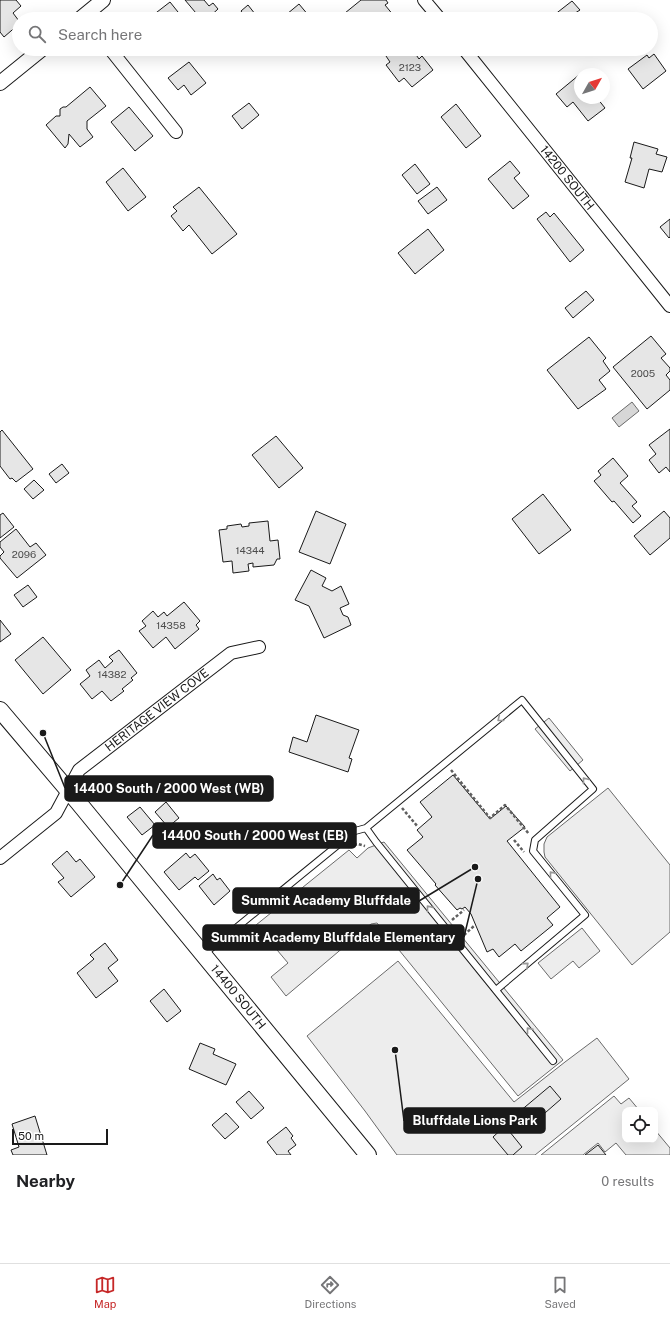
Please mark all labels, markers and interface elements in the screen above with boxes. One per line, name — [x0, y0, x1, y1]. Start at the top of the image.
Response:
search box — [12, 12, 658, 56]
icon: search — [26, 23, 48, 45]
text: Search here — [58, 26, 142, 43]
house number: 2123 — [399, 61, 421, 73]
north arrow — [574, 68, 610, 104]
street label: 14200 SOUTH — [537, 143, 597, 213]
house number: 2005 — [631, 367, 655, 379]
house number: 14344 — [235, 544, 265, 556]
house number: 2096 — [12, 548, 36, 560]
house number: 14358 — [156, 619, 186, 631]
street label: HERITAGE VIEW COVE — [102, 666, 212, 754]
house number: 14382 — [97, 668, 127, 680]
one-way arrow — [497, 714, 504, 721]
callout: 14400 South / 2000 West (WB) — [65, 776, 273, 801]
one-way arrow — [583, 777, 590, 784]
text: 14400 South / 2000 West (WB) — [74, 781, 264, 796]
callout: 14400 South / 2000 West (EB) — [153, 823, 356, 848]
text: 14400 South / 2000 West (EB) — [162, 828, 348, 843]
one-way arrow — [550, 872, 557, 879]
callout: Summit Academy Bluffdale — [233, 888, 419, 913]
text: Summit Academy Bluffdale — [241, 893, 411, 908]
one-way arrow — [427, 905, 434, 912]
callout: Summit Academy Bluffdale Elementary — [203, 925, 464, 950]
text: Summit Academy Bluffdale Elementary — [211, 930, 456, 945]
street label: 14400 SOUTH — [208, 962, 269, 1032]
one-way arrow — [521, 962, 528, 969]
one-way arrow — [526, 1028, 533, 1035]
map controls — [622, 1107, 658, 1143]
button: locate — [622, 1107, 658, 1143]
callout: Bluffdale Lions Park — [404, 1108, 545, 1133]
text: Bluffdale Lions Park — [413, 1113, 538, 1128]
scale bar — [12, 1127, 108, 1146]
text: 50 m — [18, 1130, 44, 1142]
text: Nearby — [16, 1171, 75, 1191]
text: 0 results — [601, 1174, 654, 1189]
tab: Map — [94, 1274, 116, 1310]
tab: Directions — [305, 1274, 356, 1310]
tab: Saved — [544, 1274, 576, 1310]

